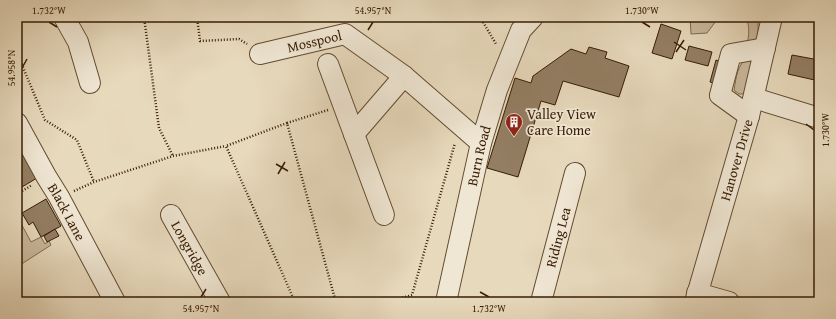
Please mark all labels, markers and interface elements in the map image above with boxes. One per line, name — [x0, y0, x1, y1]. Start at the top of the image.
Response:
text: 1.732°W — [32, 3, 66, 18]
text: 54.957°N — [355, 3, 392, 18]
text: 1.730°W — [625, 3, 659, 18]
street label: Mosspool — [285, 25, 344, 57]
text: 54.958°N — [4, 49, 19, 86]
place label: Valley View Care Home — [527, 104, 596, 140]
building icon: Valley View Care Home — [504, 112, 524, 137]
text: 1.730°W — [818, 113, 833, 147]
street label: Hanover Drive — [715, 116, 758, 203]
street label: Burn Road — [462, 122, 496, 188]
street label: Black Lane — [43, 179, 91, 245]
street label: Riding Lea — [541, 205, 576, 269]
street label: Longridge — [166, 217, 213, 279]
text: 54.957°N — [183, 301, 220, 316]
text: 1.732°W — [472, 301, 506, 316]

